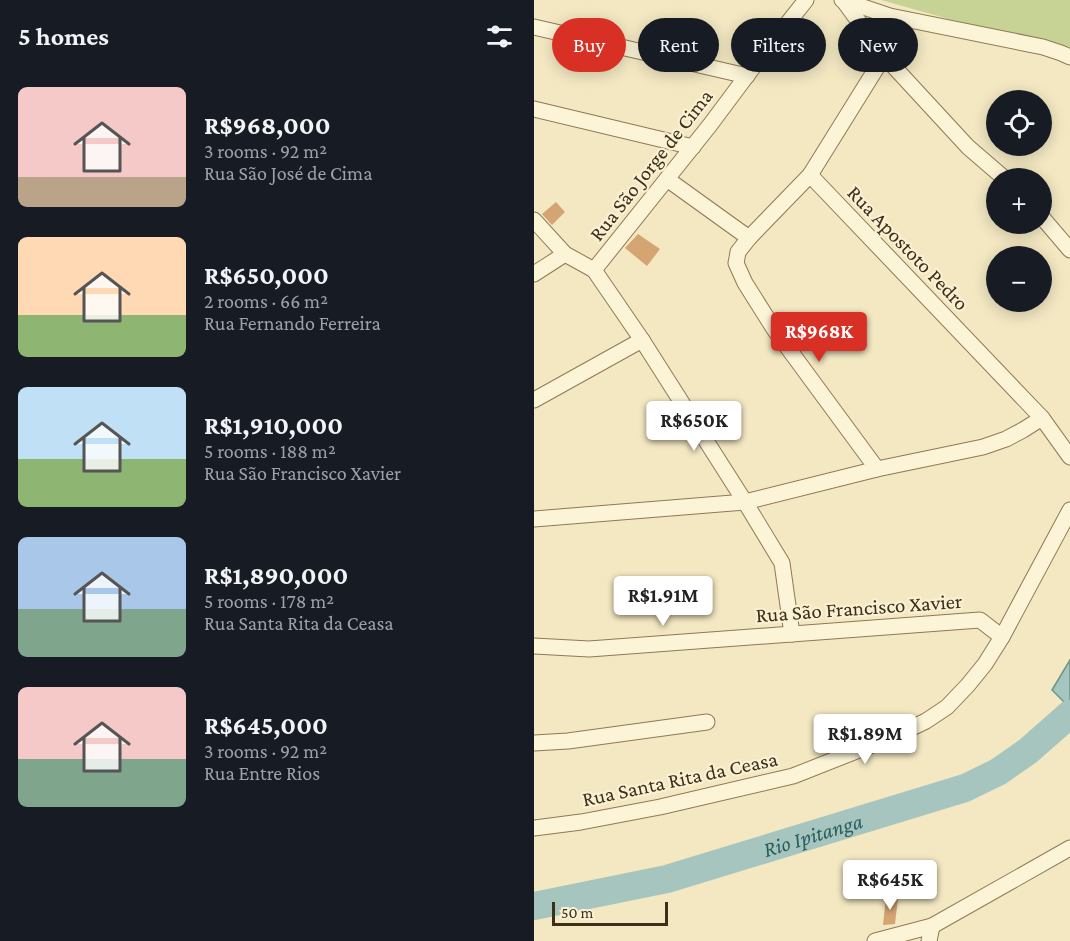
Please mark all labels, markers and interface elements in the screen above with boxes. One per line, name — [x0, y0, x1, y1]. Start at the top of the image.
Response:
chip: Buy — [552, 18, 626, 72]
chip: Rent — [638, 18, 719, 72]
chip: Filters — [731, 18, 826, 72]
chip: New — [838, 18, 918, 72]
icon: filters — [483, 20, 516, 53]
text: 5 homes — [18, 22, 109, 51]
street label: Rua São Jorge de Cima — [584, 84, 718, 246]
map controls — [986, 90, 1052, 312]
button: locate — [986, 90, 1052, 156]
icon: home — [66, 111, 138, 183]
text: R$968,000 — [204, 111, 330, 140]
text: 3 rooms · 92 m² — [204, 140, 327, 162]
text: Rua São José de Cima — [204, 162, 372, 184]
button: + — [986, 168, 1052, 234]
street label: Rua Apostoto Pedro — [842, 181, 974, 315]
button: − — [986, 246, 1052, 312]
icon: home — [66, 261, 138, 333]
text: R$650,000 — [204, 261, 329, 290]
text: 2 rooms · 66 m² — [204, 290, 328, 312]
text: Rua Fernando Ferreira — [204, 312, 381, 334]
pin: R$968K — [770, 312, 868, 363]
text: R$968K — [785, 320, 853, 342]
pin: R$650K — [645, 401, 743, 452]
text: R$650K — [660, 409, 728, 431]
icon: home — [66, 411, 138, 483]
text: R$1,910,000 — [204, 411, 343, 440]
text: 5 rooms · 188 m² — [204, 440, 336, 462]
text: Rua São Francisco Xavier — [204, 462, 401, 484]
icon: home — [66, 561, 138, 633]
text: R$1,890,000 — [204, 561, 348, 590]
pin: R$1.91M — [608, 576, 718, 627]
text: R$1.91M — [628, 584, 698, 606]
street label: Rua São Francisco Xavier — [755, 589, 964, 627]
text: 5 rooms · 178 m² — [204, 590, 334, 612]
text: Rua Santa Rita da Ceasa — [204, 612, 394, 634]
icon: home — [66, 711, 138, 783]
text: R$645,000 — [204, 711, 328, 740]
pin: R$1.89M — [810, 714, 920, 765]
text: R$1.89M — [828, 722, 902, 744]
text: 3 rooms · 92 m² — [204, 740, 327, 762]
street label: Rua Santa Rita da Ceasa — [580, 747, 780, 811]
text: Rua Entre Rios — [204, 762, 320, 784]
water label: Rio Ipitanga — [760, 808, 865, 861]
pin: R$645K — [841, 860, 939, 911]
text: R$645K — [857, 868, 923, 890]
scale bar — [552, 899, 668, 926]
text: 50 m — [561, 904, 593, 921]

